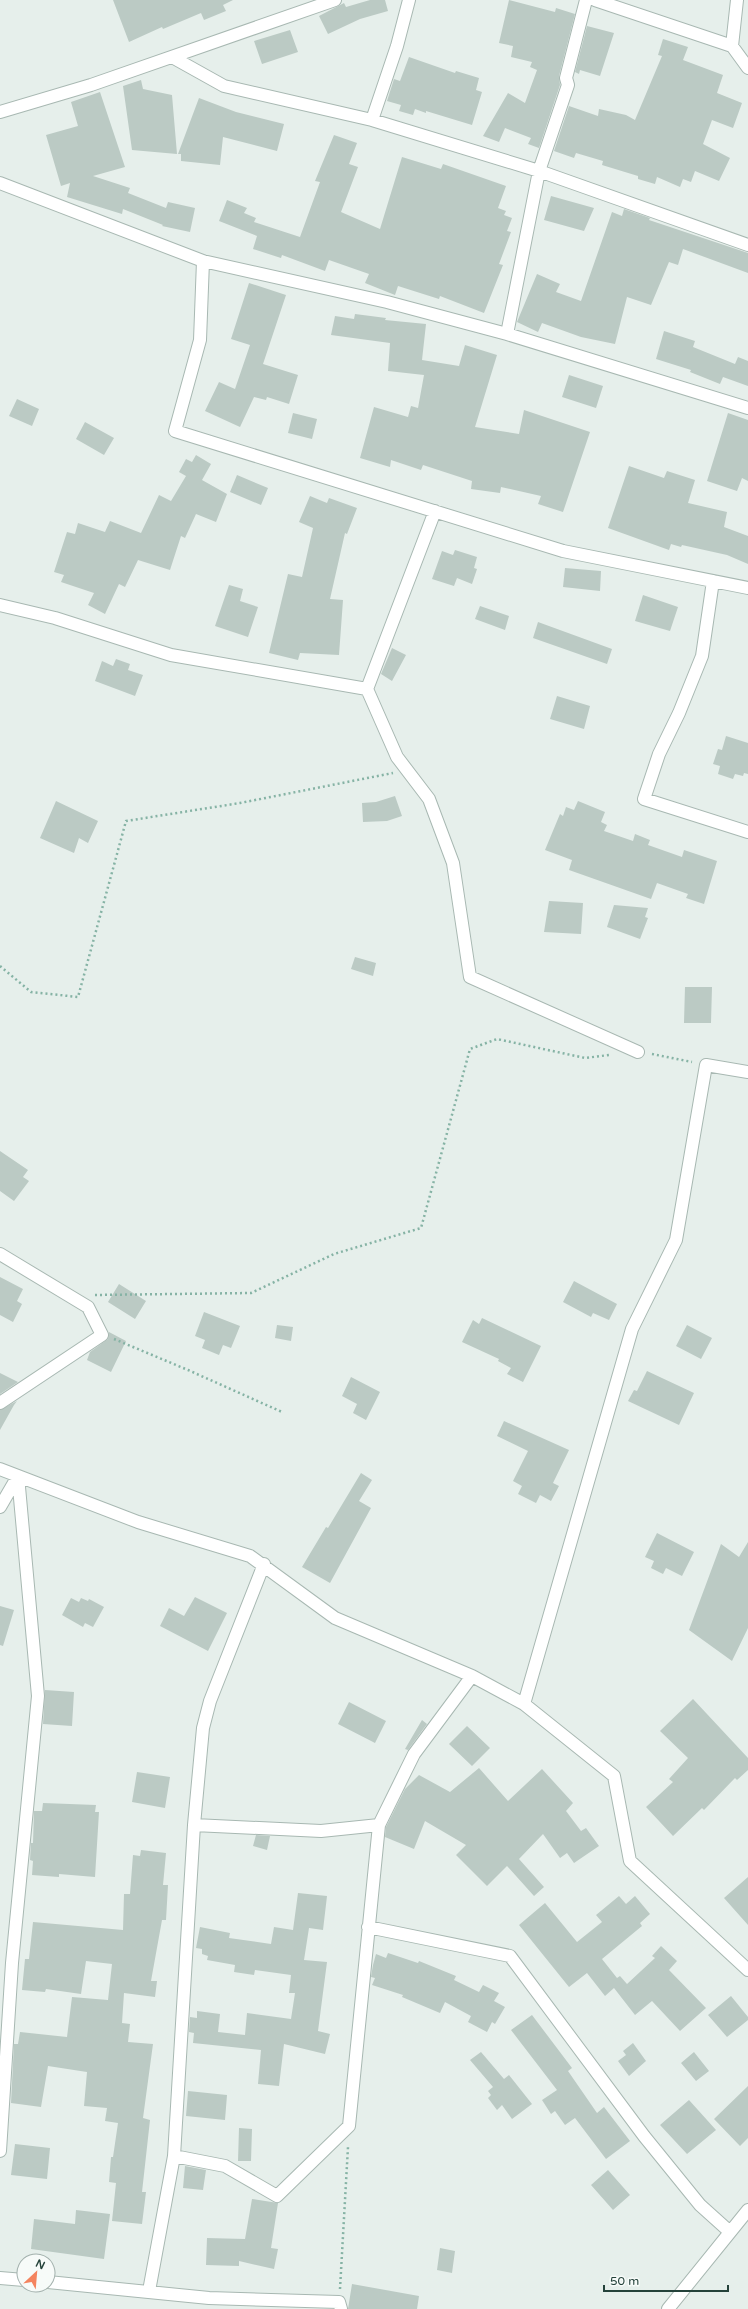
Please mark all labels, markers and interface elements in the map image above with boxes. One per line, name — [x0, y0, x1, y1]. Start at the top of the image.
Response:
north arrow — [16, 2253, 56, 2293]
text: N — [33, 2257, 47, 2272]
scale bar — [604, 2267, 728, 2293]
text: 50 m — [610, 2274, 639, 2288]

